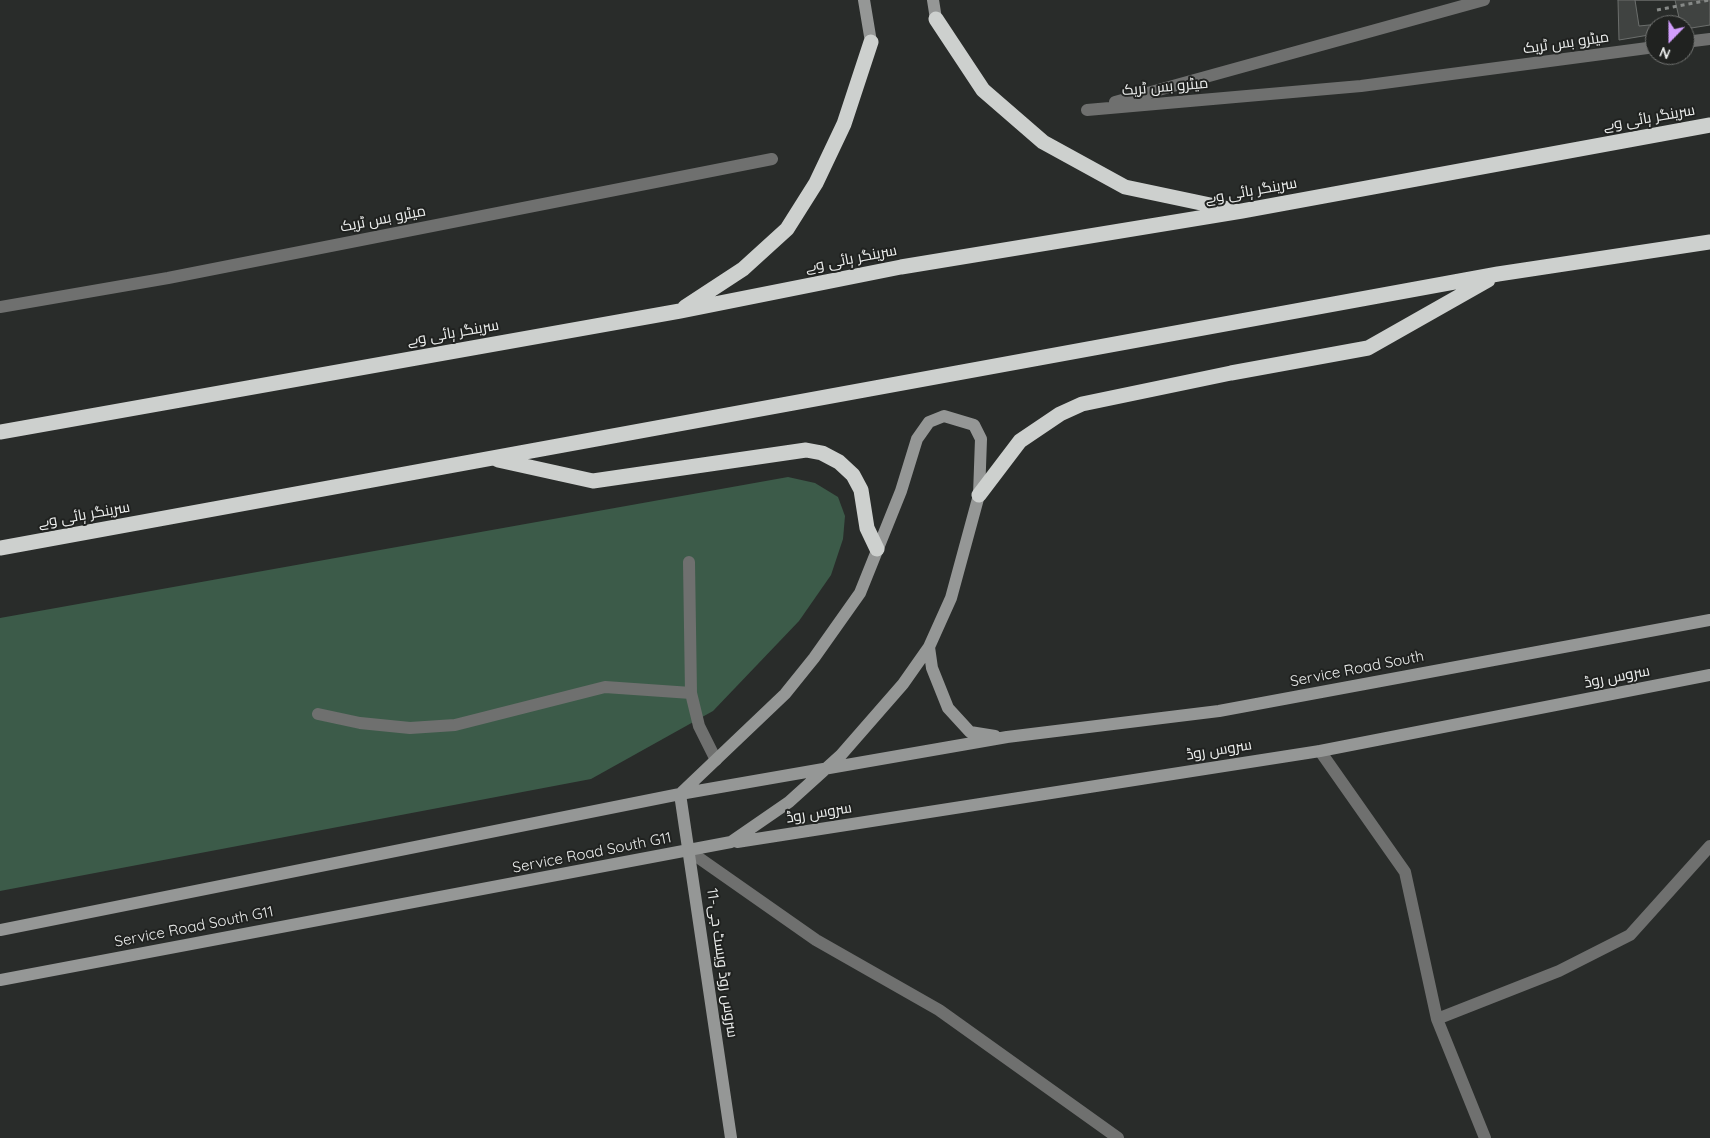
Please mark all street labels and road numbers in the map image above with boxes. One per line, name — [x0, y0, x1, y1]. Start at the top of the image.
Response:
street label: میٹرو بس ٹریک — [1522, 28, 1610, 58]
street label: میٹرو بس ٹریک — [1121, 74, 1209, 100]
street label: سرینگر ہائی وے — [1602, 101, 1696, 135]
street label: سرینگر ہائی وے — [1204, 174, 1298, 208]
street label: میٹرو بس ٹریک — [339, 202, 427, 236]
street label: سرینگر ہائی وے — [804, 241, 898, 277]
street label: سرینگر ہائی وے — [406, 316, 500, 350]
street label: سرینگر ہائی وے — [37, 498, 131, 532]
street label: Service Road South — [1289, 647, 1425, 691]
street label: سروس روڈ — [1583, 662, 1651, 692]
street label: سروس روڈ — [1185, 736, 1253, 764]
street label: سروس روڈ — [785, 799, 853, 827]
street label: Service Road South G11 — [511, 829, 673, 877]
street label: سروس روڈ ویسٹ جی-11 — [703, 887, 741, 1039]
street label: Service Road South G11 — [113, 903, 275, 951]

